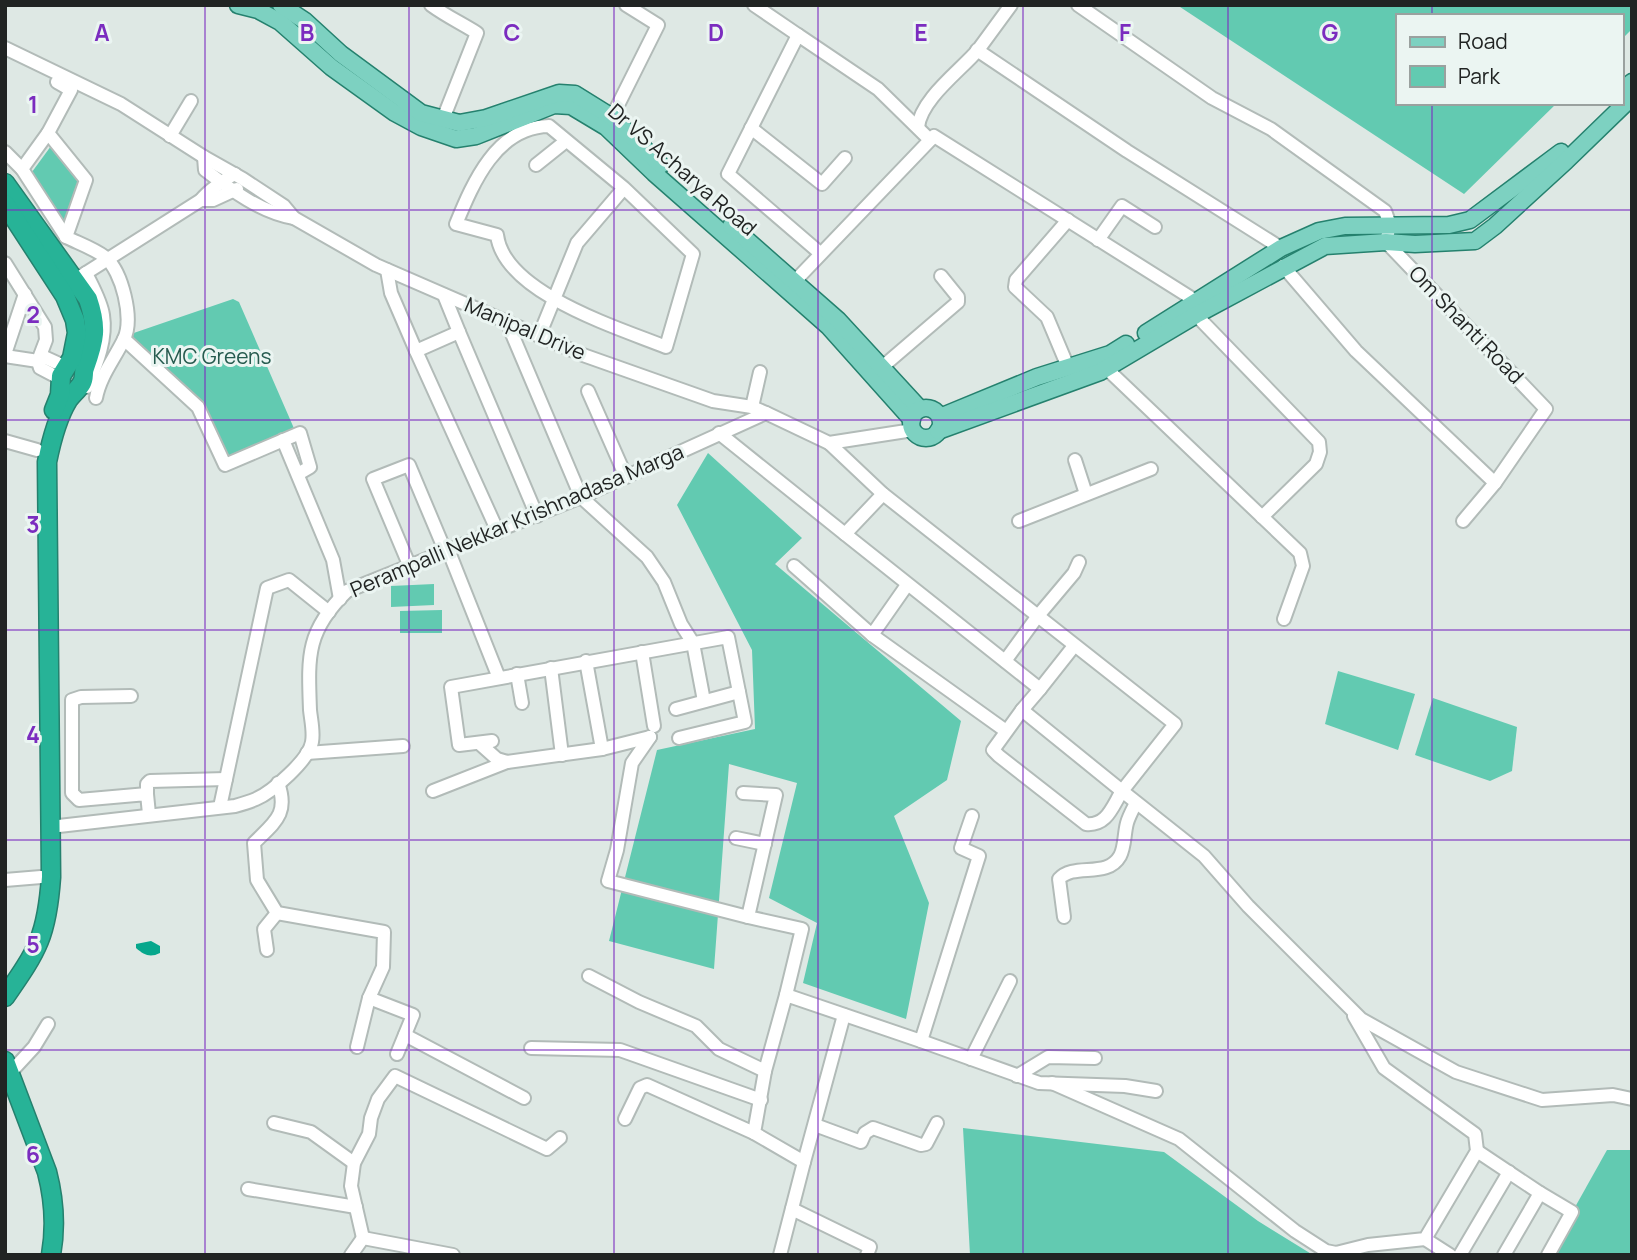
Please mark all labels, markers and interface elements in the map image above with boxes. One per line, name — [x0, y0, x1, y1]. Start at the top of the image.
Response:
legend — [1396, 14, 1623, 105]
text: A — [94, 16, 110, 48]
text: B — [300, 16, 314, 48]
text: C — [504, 16, 521, 48]
text: D — [708, 16, 724, 48]
text: E — [914, 16, 928, 48]
text: F — [1119, 16, 1131, 48]
text: G — [1322, 16, 1339, 48]
text: Road — [1458, 27, 1508, 55]
text: Park — [1458, 62, 1500, 90]
text: 1 — [28, 88, 38, 120]
street label: Dr VS Acharya Road — [603, 97, 763, 242]
street label: Om Shanti Road — [1403, 259, 1530, 389]
street label: Manipal Drive — [461, 290, 590, 366]
text: 2 — [26, 298, 40, 330]
park label: KMC Greens — [152, 342, 272, 370]
street label: Perampalli Nekkar Krishnadasa Marga — [346, 437, 688, 603]
text: 3 — [26, 508, 40, 540]
text: 4 — [26, 718, 40, 750]
text: 5 — [26, 928, 40, 960]
text: 6 — [26, 1138, 40, 1170]

